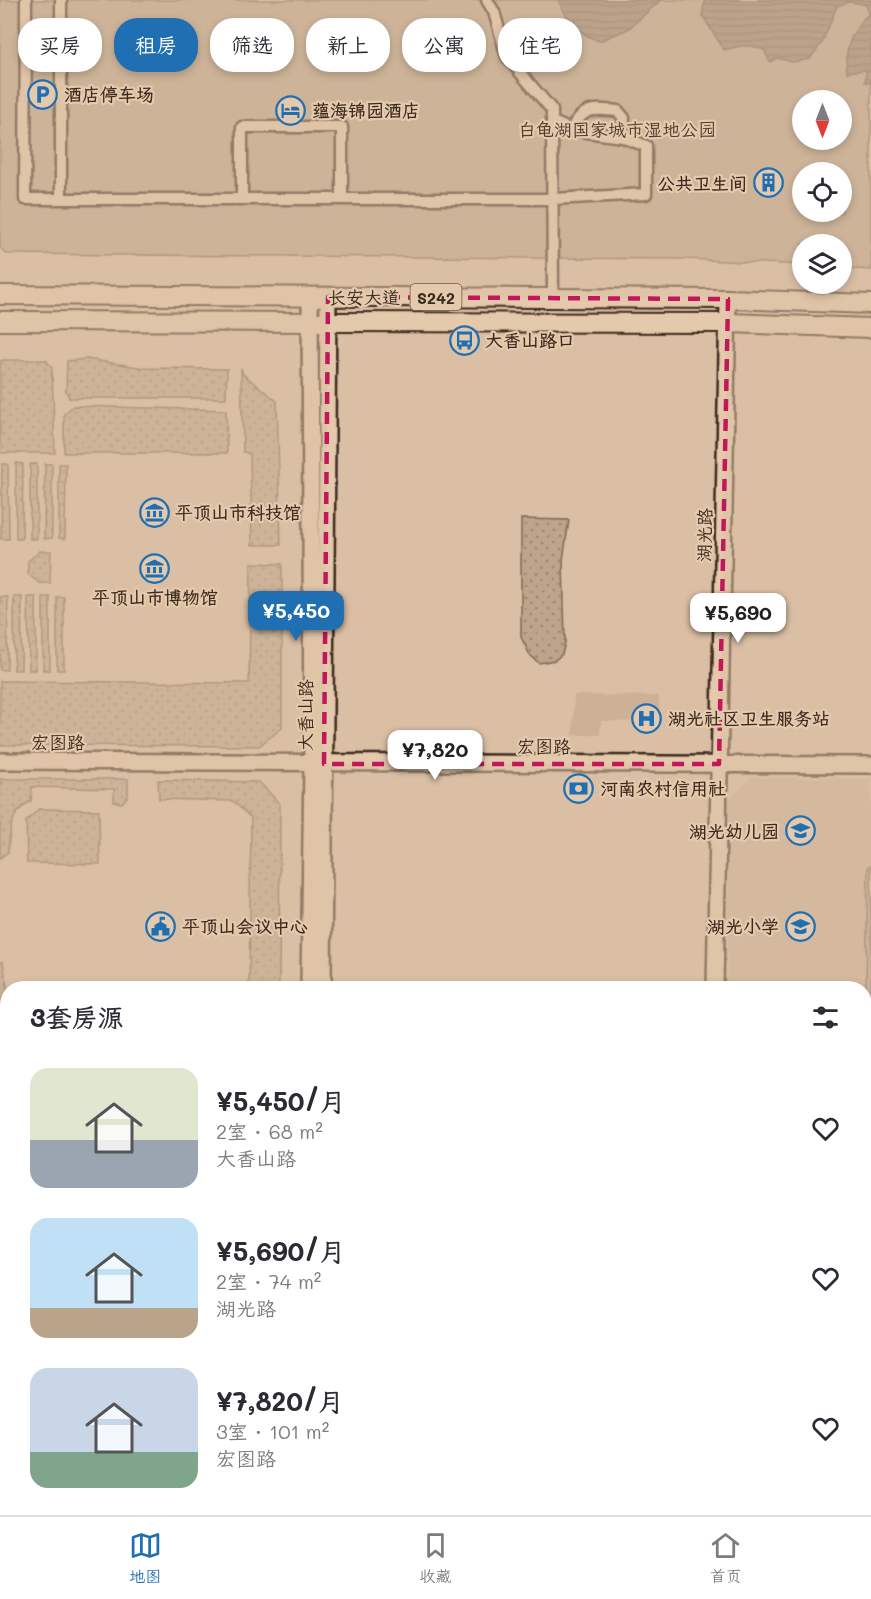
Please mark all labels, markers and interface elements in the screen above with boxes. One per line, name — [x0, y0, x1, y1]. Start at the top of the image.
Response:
chip: 买房 — [18, 18, 102, 72]
chip: 租房 — [114, 18, 198, 72]
chip: 筛选 — [210, 18, 294, 72]
chip: 新上 — [306, 18, 390, 72]
chip: 公寓 — [402, 18, 486, 72]
chip: 住宅 — [498, 18, 582, 72]
parking icon: 酒店停车场 — [27, 78, 59, 110]
place label: 酒店停车场 — [64, 82, 154, 106]
north arrow — [792, 90, 852, 150]
map controls — [792, 90, 852, 294]
hotel icon: 蕴海锦园酒店 — [275, 94, 307, 126]
place label: 蕴海锦园酒店 — [312, 98, 420, 122]
park label: 白龟湖国家城市湿地公园 — [518, 117, 716, 141]
button: locate — [792, 162, 852, 222]
building icon: 公共卫生间 — [752, 167, 784, 199]
place label: 公共卫生间 — [657, 171, 747, 195]
button: layers — [792, 234, 852, 294]
road number: S242 — [410, 284, 462, 310]
street label: 长安大道 — [328, 285, 400, 309]
bus stop icon: 大香山路口 — [448, 324, 480, 356]
place label: 大香山路口 — [485, 328, 575, 352]
museum icon: 平顶山市科技馆 — [138, 496, 170, 528]
place label: 平顶山市科技馆 — [175, 500, 301, 524]
street label: 湖光路 — [692, 508, 716, 562]
museum icon: 平顶山市博物馆 — [139, 552, 171, 584]
place label: 平顶山市博物馆 — [92, 585, 218, 609]
pin: ¥5,450 — [247, 591, 345, 642]
pin: ¥5,690 — [689, 593, 787, 644]
text: ¥5,450 — [262, 597, 330, 623]
text: ¥5,690 — [704, 599, 772, 625]
street label: 大香山路 — [293, 679, 317, 751]
hospital icon: 湖光社区卫生服务站 — [631, 702, 663, 734]
place label: 湖光社区卫生服务站 — [668, 706, 830, 730]
street label: 宏图路 — [31, 730, 85, 754]
pin: ¥7,820 — [386, 730, 484, 781]
street label: 宏图路 — [517, 734, 571, 758]
text: ¥7,820 — [402, 736, 468, 762]
bank icon: 河南农村信用社 — [563, 772, 595, 804]
place label: 河南农村信用社 — [600, 776, 726, 800]
school or university icon: 湖光幼儿园 — [784, 815, 816, 847]
place label: 湖光幼儿园 — [689, 819, 779, 843]
public building icon: 平顶山会议中心 — [145, 910, 177, 942]
school or university icon: 湖光小学 — [784, 910, 816, 942]
place label: 平顶山会议中心 — [182, 914, 308, 938]
place label: 湖光小学 — [707, 914, 779, 938]
text: 3套房源 — [30, 1000, 124, 1034]
icon: filters — [809, 1001, 842, 1034]
text: ¥5,450/月 — [216, 1084, 346, 1118]
icon: home — [78, 1092, 150, 1164]
icon: heart — [809, 1112, 842, 1145]
text: 2室 · 68 m² — [216, 1118, 323, 1144]
text: 大香山路 — [216, 1145, 296, 1171]
text: ¥5,690/月 — [216, 1234, 345, 1268]
icon: home — [78, 1242, 150, 1314]
icon: heart — [809, 1262, 842, 1295]
text: 2室 · 74 m² — [216, 1268, 321, 1294]
text: 湖光路 — [216, 1295, 276, 1321]
text: ¥7,820/月 — [216, 1384, 344, 1418]
icon: home — [78, 1392, 150, 1464]
icon: heart — [809, 1412, 842, 1445]
text: 3室 · 101 m² — [216, 1418, 329, 1444]
text: 宏图路 — [216, 1445, 276, 1471]
tab: 地图 — [129, 1529, 162, 1587]
tab: 收藏 — [419, 1529, 452, 1587]
tab: 首页 — [709, 1529, 742, 1587]

